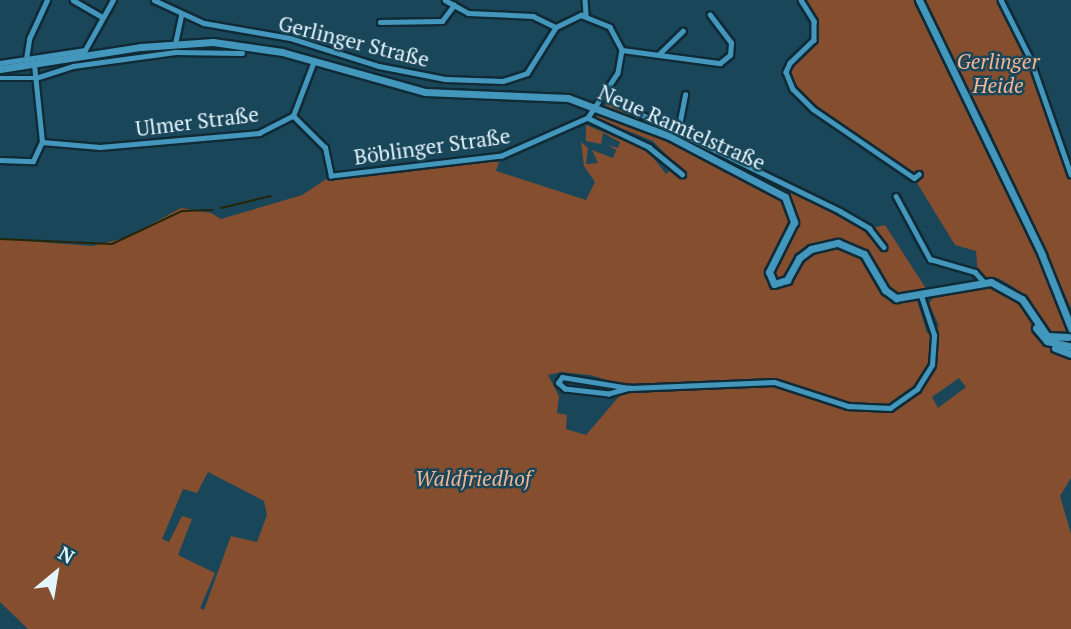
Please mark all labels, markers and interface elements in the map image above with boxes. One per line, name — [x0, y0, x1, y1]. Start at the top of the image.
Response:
street label: Gerlinger Straße — [276, 10, 432, 72]
park label: Gerlinger Heide — [957, 48, 1039, 98]
street label: Neue Ramtelstraße — [595, 79, 769, 175]
street label: Ulmer Straße — [134, 101, 260, 141]
street label: Böblinger Straße — [352, 123, 512, 169]
park label: Waldfriedhof — [415, 465, 531, 491]
north arrow — [21, 538, 91, 608]
text: N — [54, 540, 79, 569]

